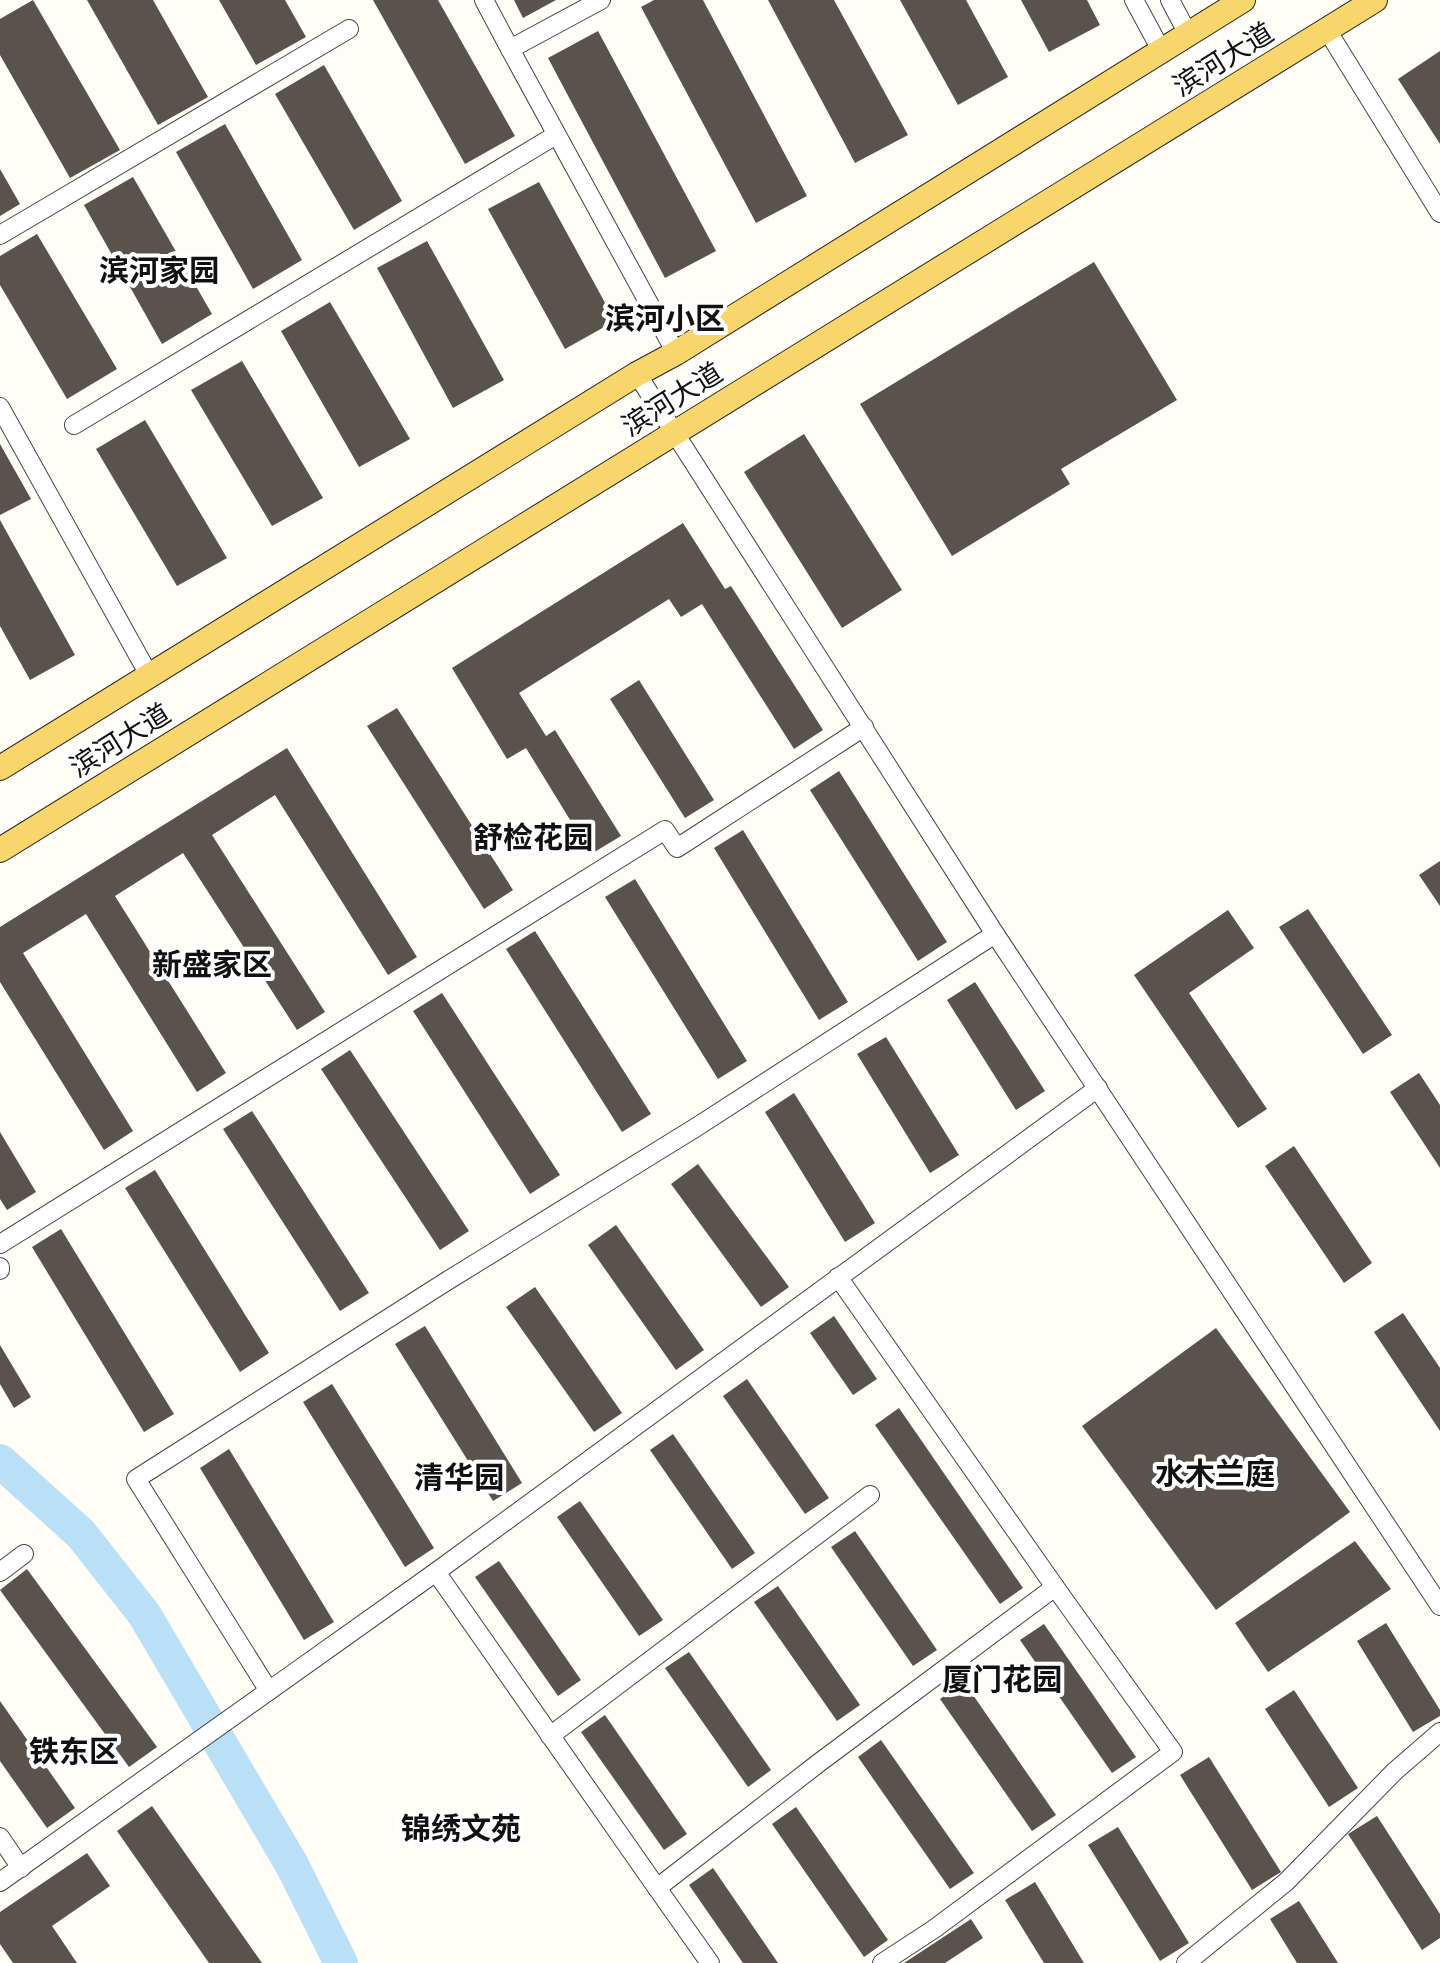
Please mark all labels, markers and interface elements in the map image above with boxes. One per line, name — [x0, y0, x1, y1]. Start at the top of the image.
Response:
street label: 滨河大道 — [1166, 14, 1280, 104]
district label: 滨河家园 — [99, 251, 219, 289]
district label: 滨河小区 — [605, 299, 725, 337]
street label: 滨河大道 — [615, 354, 729, 444]
street label: 滨河大道 — [63, 695, 177, 785]
district label: 舒检花园 — [473, 818, 593, 856]
district label: 新盛家区 — [152, 945, 272, 983]
district label: 水木兰庭 — [1155, 1454, 1275, 1492]
district label: 清华园 — [414, 1458, 504, 1496]
district label: 厦门花园 — [942, 1660, 1062, 1698]
district label: 铁东区 — [29, 1732, 119, 1770]
district label: 锦绣文苑 — [401, 1809, 521, 1847]

